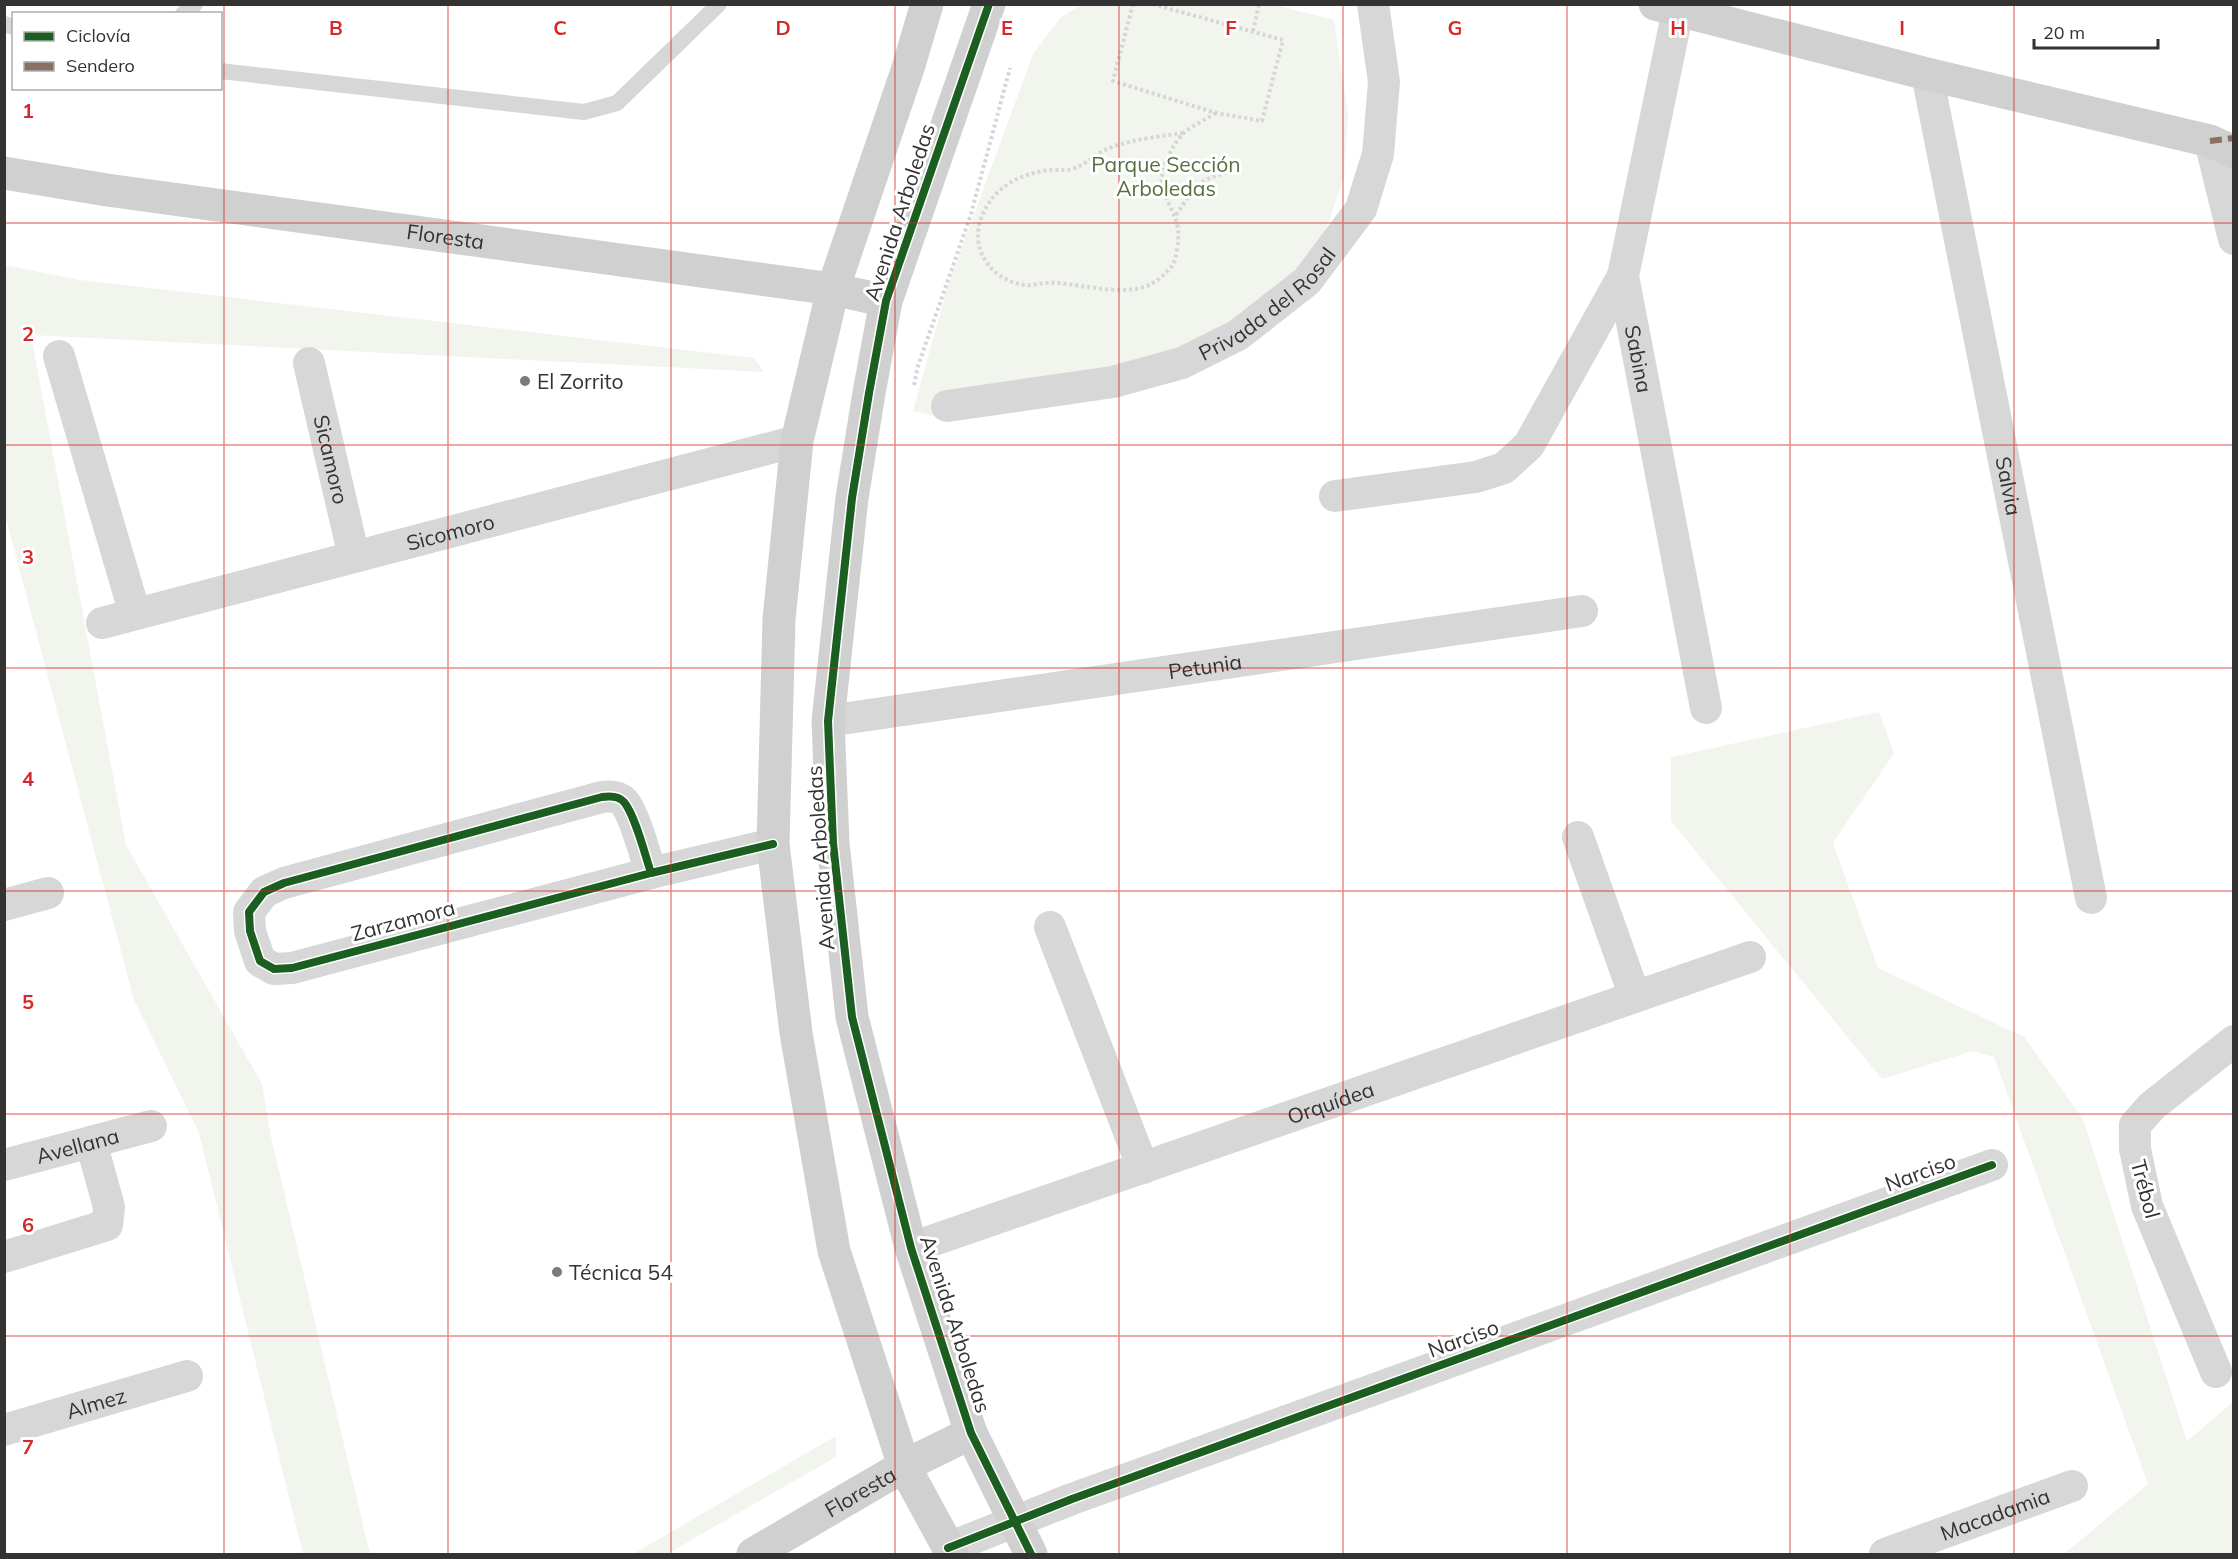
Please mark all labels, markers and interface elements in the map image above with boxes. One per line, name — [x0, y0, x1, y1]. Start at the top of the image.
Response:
legend — [12, 12, 222, 90]
scale bar — [2034, 12, 2158, 50]
text: B — [329, 15, 343, 40]
text: C — [553, 15, 567, 40]
text: D — [775, 15, 791, 40]
text: E — [1001, 15, 1013, 40]
text: F — [1225, 15, 1237, 40]
text: G — [1448, 15, 1462, 40]
text: H — [1670, 15, 1686, 40]
text: I — [1899, 15, 1905, 40]
text: 20 m — [2043, 21, 2085, 44]
text: Ciclovía — [66, 24, 131, 47]
text: Sendero — [66, 54, 135, 77]
text: 1 — [22, 98, 34, 123]
street label: Avenida Arboledas — [858, 120, 940, 304]
park label: Parque Sección Arboledas — [1091, 151, 1241, 201]
street label: Floresta — [405, 218, 486, 254]
street label: Privada del Rosal — [1194, 242, 1341, 366]
text: 2 — [22, 321, 34, 346]
street label: Sabina — [1620, 323, 1658, 395]
place label: El Zorrito — [537, 368, 624, 394]
marker: El Zorrito — [518, 374, 532, 388]
street label: Sicamoro — [308, 412, 354, 507]
street label: Salvia — [1990, 454, 2028, 518]
street label: Sicomoro — [403, 508, 497, 556]
text: 3 — [22, 544, 34, 569]
street label: Petunia — [1167, 648, 1244, 684]
street label: Avenida Arboledas — [801, 765, 839, 951]
text: 4 — [22, 766, 34, 791]
street label: Zarzamora — [348, 894, 458, 946]
text: 5 — [22, 989, 34, 1014]
street label: Orquídea — [1284, 1075, 1377, 1130]
street label: Avellana — [33, 1122, 122, 1169]
street label: Narciso — [1881, 1147, 1959, 1197]
street label: Trébol — [2126, 1157, 2166, 1221]
text: 6 — [22, 1212, 34, 1237]
street label: Avenida Arboledas — [915, 1232, 997, 1416]
place label: Técnica 54 — [569, 1259, 673, 1285]
marker: Técnica 54 — [550, 1265, 564, 1279]
street label: Narciso — [1424, 1313, 1502, 1363]
street label: Almez — [63, 1382, 129, 1424]
text: 7 — [22, 1434, 34, 1459]
street label: Floresta — [820, 1461, 900, 1522]
street label: Macadamia — [1937, 1482, 2053, 1546]

